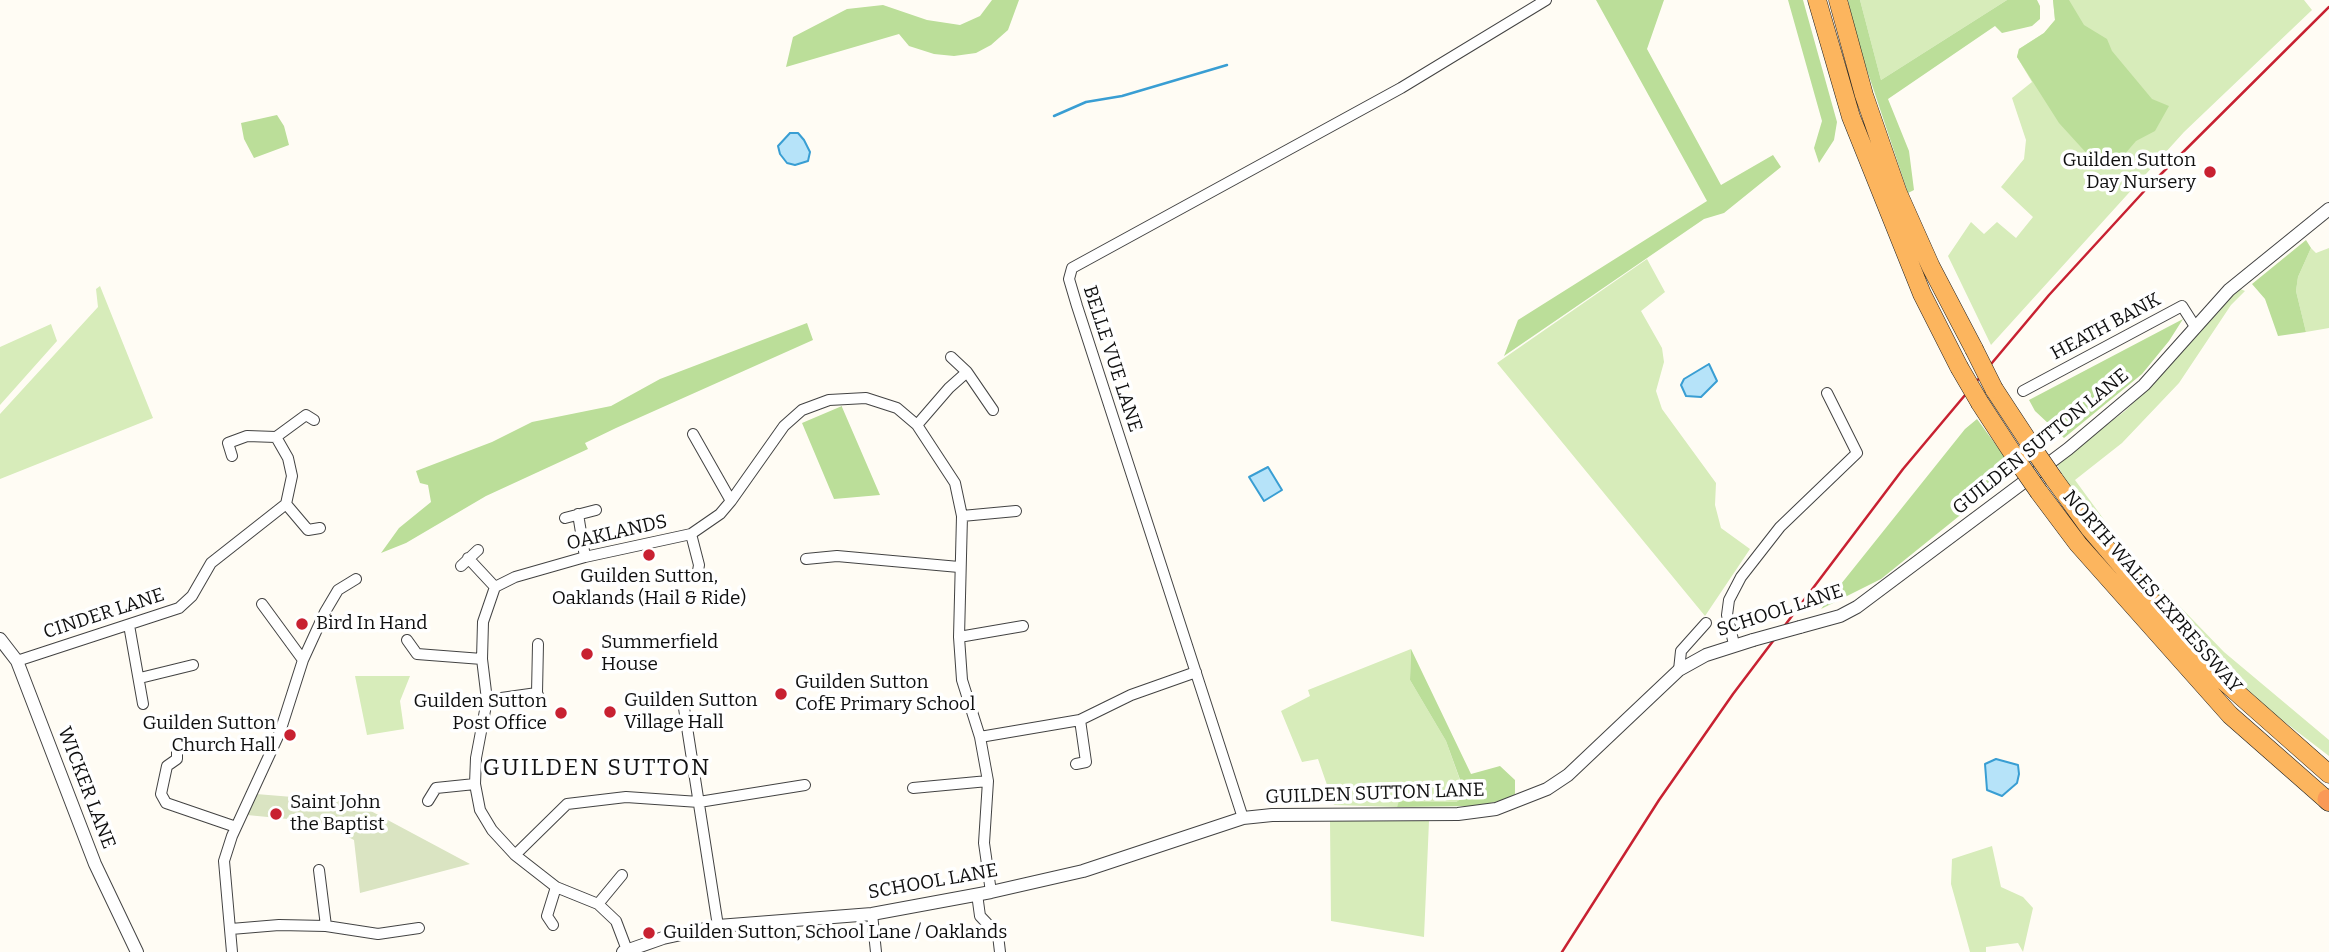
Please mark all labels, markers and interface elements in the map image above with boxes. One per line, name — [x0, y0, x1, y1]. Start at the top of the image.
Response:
place label: Guilden Sutton Day Nursery — [2063, 150, 2196, 194]
marker: Guilden Sutton Day Nursery — [2202, 164, 2218, 180]
street label: BELLE VUE LANE — [1078, 283, 1146, 435]
street label: HEATH BANK — [2047, 289, 2165, 365]
street label: GUILDEN SUTTON LANE — [1949, 364, 2133, 520]
street label: NORTH WALES EXPRESSWAY — [2058, 486, 2246, 698]
street label: OAKLANDS — [565, 510, 669, 556]
marker: Guilden Sutton, Oaklands (Hail & Ride) — [641, 547, 657, 563]
place label: Guilden Sutton, Oaklands (Hail & Ride) — [552, 566, 746, 610]
street label: SCHOOL LANE — [1714, 580, 1846, 642]
street label: CINDER LANE — [41, 584, 167, 644]
place label: Bird In Hand — [316, 613, 428, 635]
marker: Bird In Hand — [294, 616, 310, 632]
place label: Summerfield House — [601, 632, 718, 676]
marker: Summerfield House — [579, 646, 595, 662]
place label: Guilden Sutton CofE Primary School — [795, 672, 976, 716]
marker: Guilden Sutton CofE Primary School — [773, 686, 789, 702]
place label: Guilden Sutton Village Hall — [624, 690, 757, 734]
place label: Guilden Sutton Post Office — [414, 691, 547, 735]
marker: Guilden Sutton Village Hall — [602, 704, 618, 720]
marker: Guilden Sutton Post Office — [553, 705, 569, 721]
place label: Guilden Sutton Church Hall — [143, 713, 276, 757]
street label: WICKER LANE — [52, 724, 120, 852]
marker: Guilden Sutton Church Hall — [282, 727, 298, 743]
district label: GUILDEN SUTTON — [484, 755, 710, 783]
street label: GUILDEN SUTTON LANE — [1265, 779, 1485, 809]
place label: Saint John the Baptist — [290, 792, 385, 836]
marker: Saint John the Baptist — [268, 806, 284, 822]
street label: SCHOOL LANE — [866, 859, 1000, 905]
place label: Guilden Sutton, School Lane / Oaklands — [663, 922, 1007, 944]
marker: Guilden Sutton, School Lane / Oaklands — [641, 925, 657, 941]

